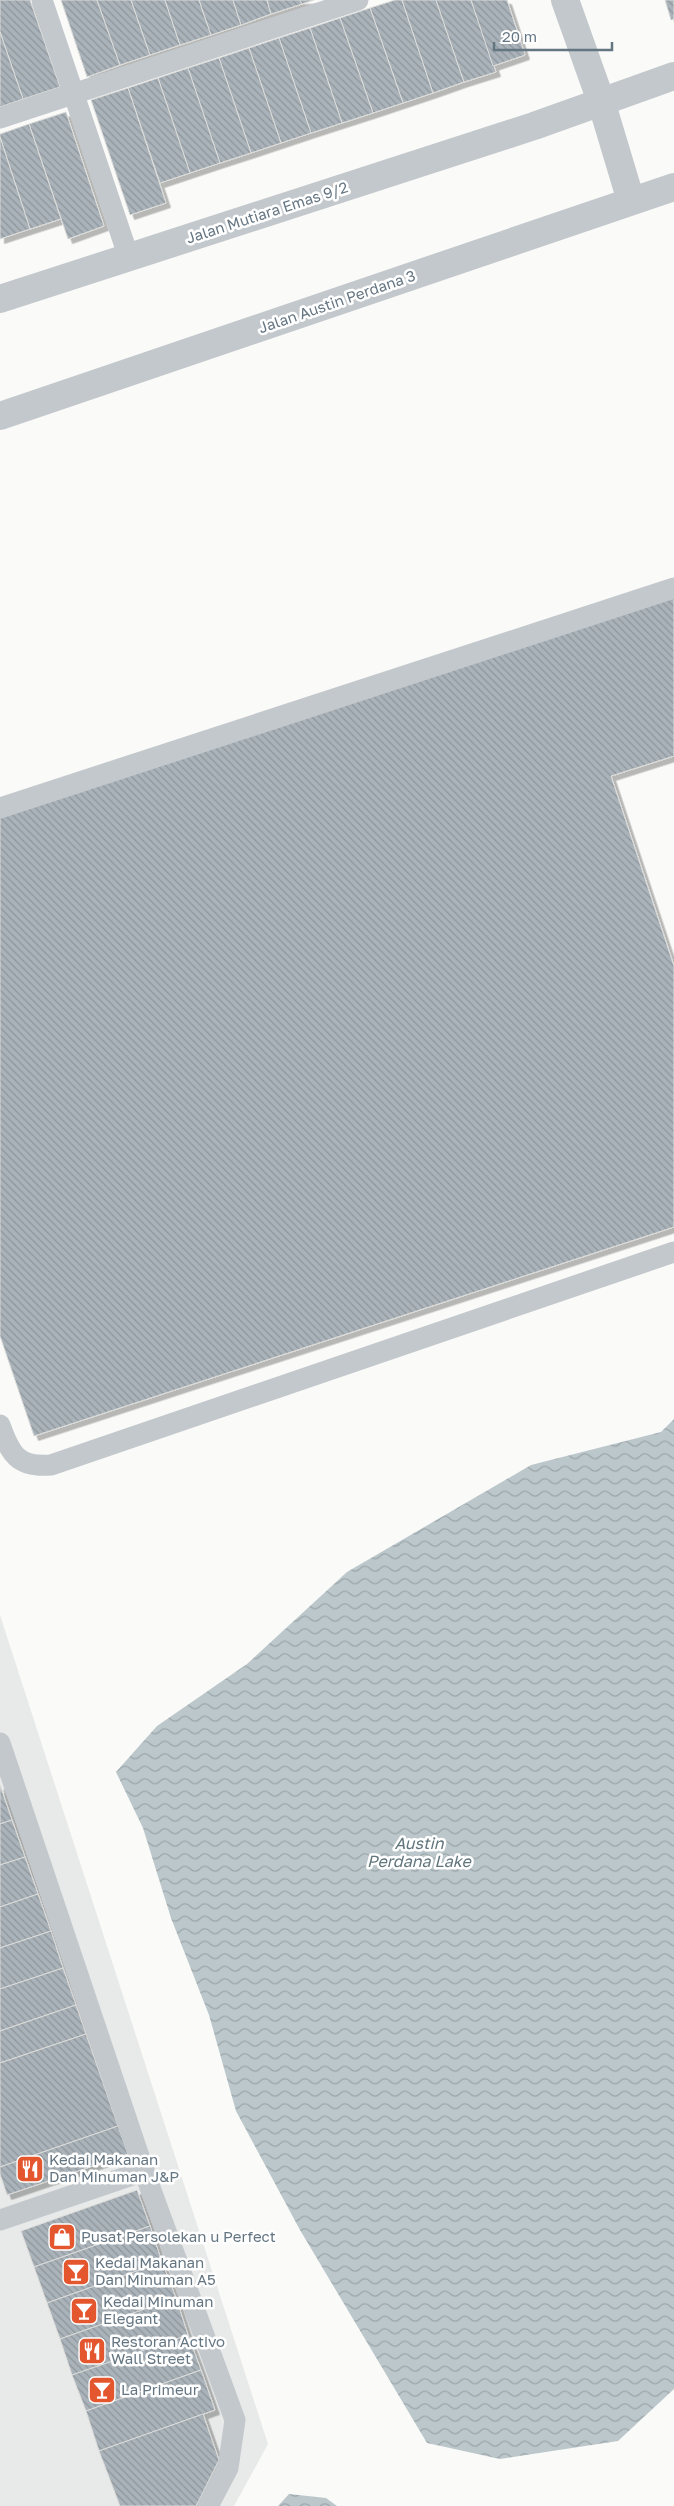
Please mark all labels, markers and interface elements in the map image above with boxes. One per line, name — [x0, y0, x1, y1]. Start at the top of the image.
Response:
scale bar — [494, 20, 612, 52]
text: 20 m — [502, 27, 537, 45]
street label: Jalan Mutiara Emas 9/2 — [184, 177, 350, 247]
street label: Jalan Austin Perdana 3 — [256, 266, 418, 336]
water label: Austin Perdana Lake — [367, 1833, 473, 1871]
place label: Kedai Makanan Dan Minuman J&P — [49, 2150, 179, 2185]
restaurant icon: Kedai Makanan Dan Minuman J&P — [15, 2154, 45, 2184]
shop icon: Pusat Persolekan u Perfect — [47, 2222, 77, 2252]
place label: Pusat Persolekan u Perfect — [81, 2227, 276, 2245]
place label: Kedai Makanan Dan Minuman A5 — [95, 2253, 216, 2288]
bar icon: Kedai Makanan Dan Minuman A5 — [61, 2257, 91, 2287]
place label: Kedai Minuman Elegant — [103, 2292, 213, 2327]
bar icon: Kedai Minuman Elegant — [69, 2296, 99, 2326]
place label: Restoran Activo Wall Street — [111, 2332, 225, 2367]
restaurant icon: Restoran Activo Wall Street — [77, 2336, 107, 2366]
bar icon: La Primeur — [87, 2375, 117, 2405]
place label: La Primeur — [121, 2380, 199, 2398]

